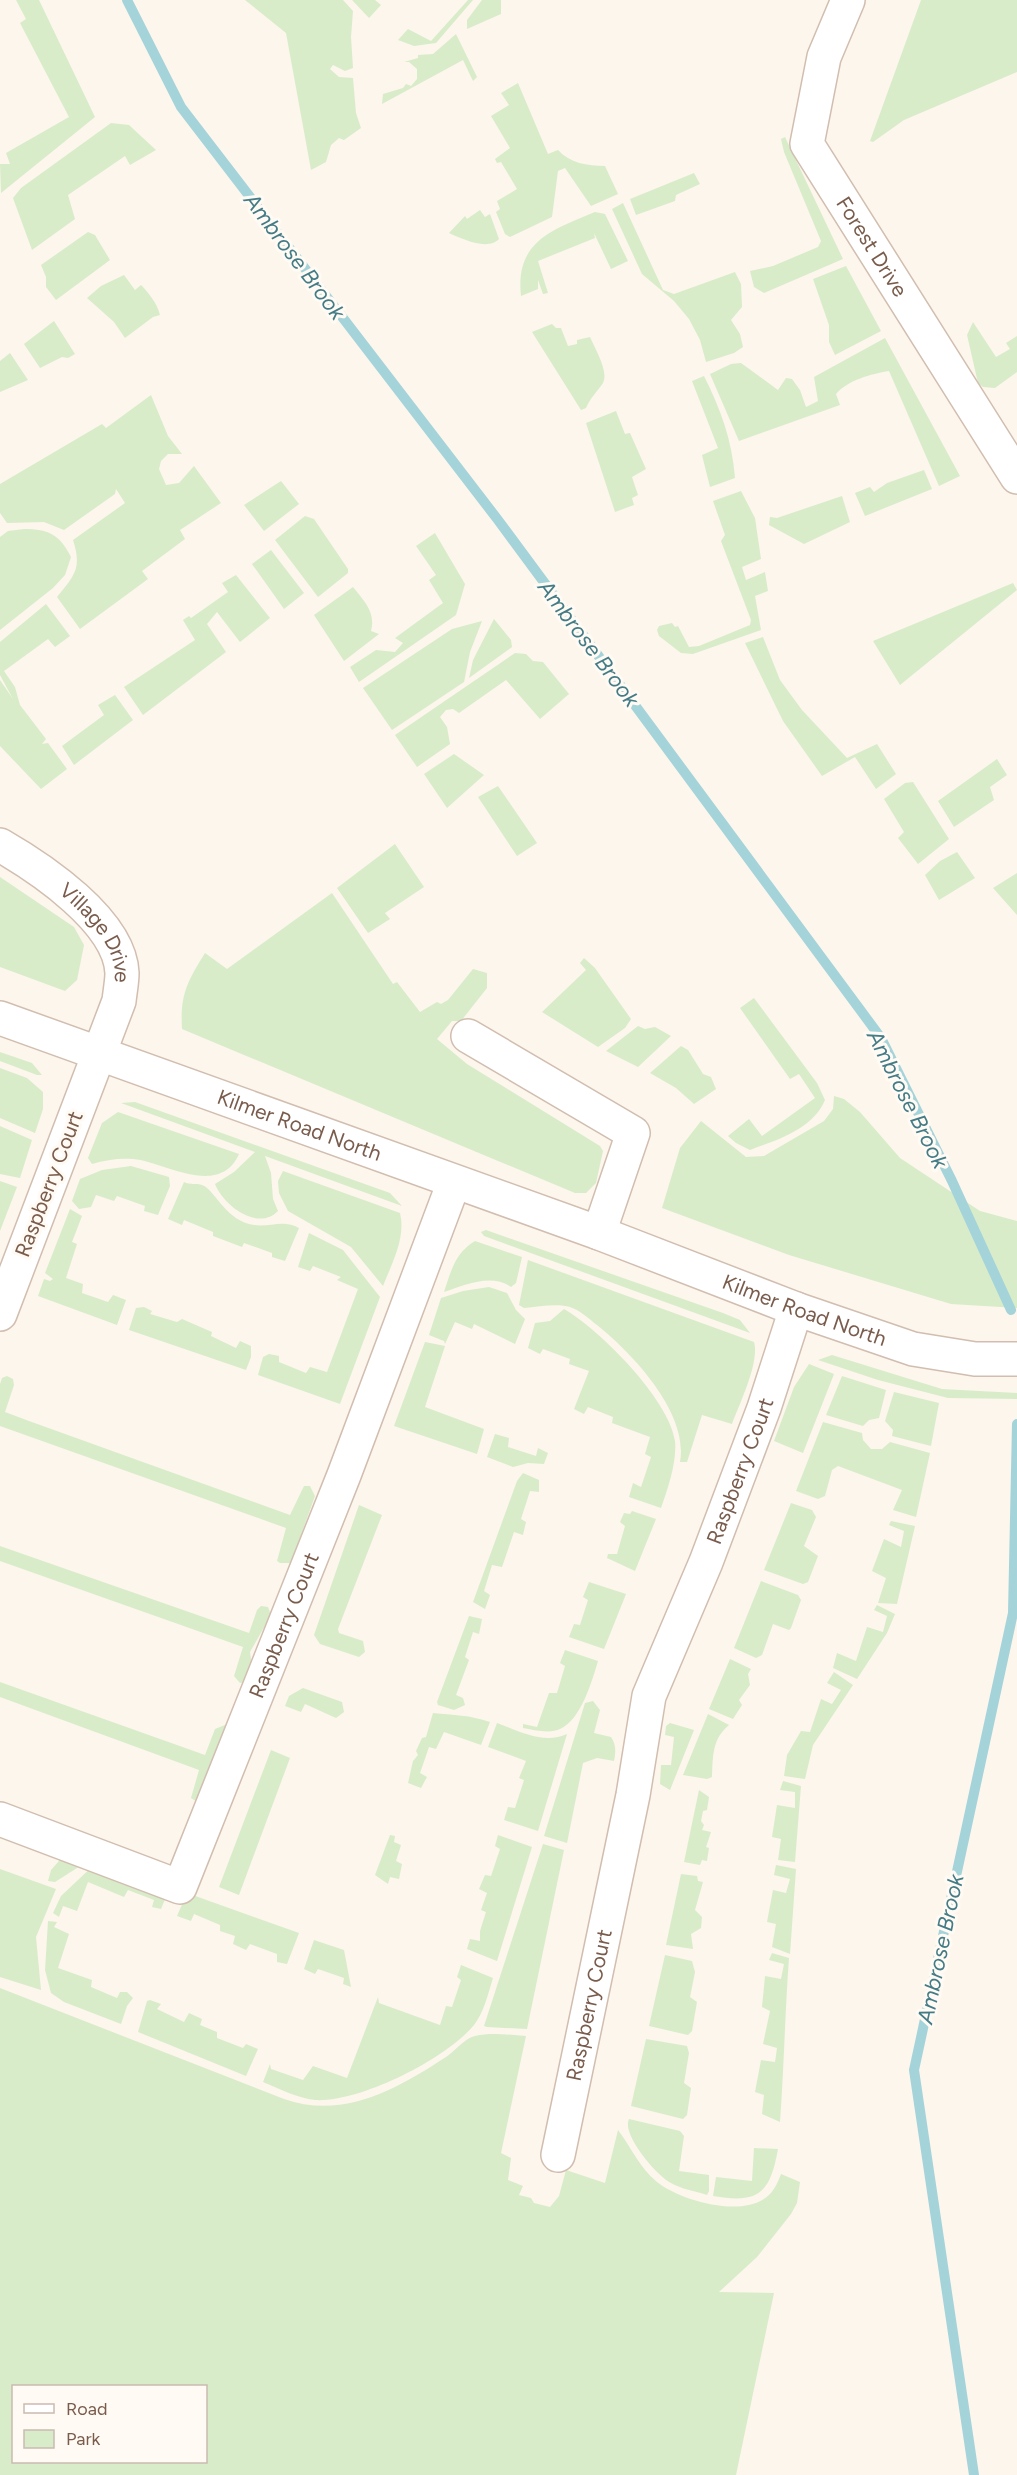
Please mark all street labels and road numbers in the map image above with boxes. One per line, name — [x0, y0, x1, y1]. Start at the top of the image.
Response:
street label: Forest Drive — [831, 192, 913, 301]
street label: Village Drive — [55, 877, 135, 983]
street label: Kilmer Road North — [214, 1084, 385, 1166]
street label: Raspberry Court — [9, 1107, 88, 1260]
street label: Kilmer Road North — [719, 1269, 890, 1351]
street label: Raspberry Court — [701, 1394, 779, 1547]
street label: Raspberry Court — [244, 1549, 324, 1702]
street label: Raspberry Court — [561, 1927, 617, 2083]

